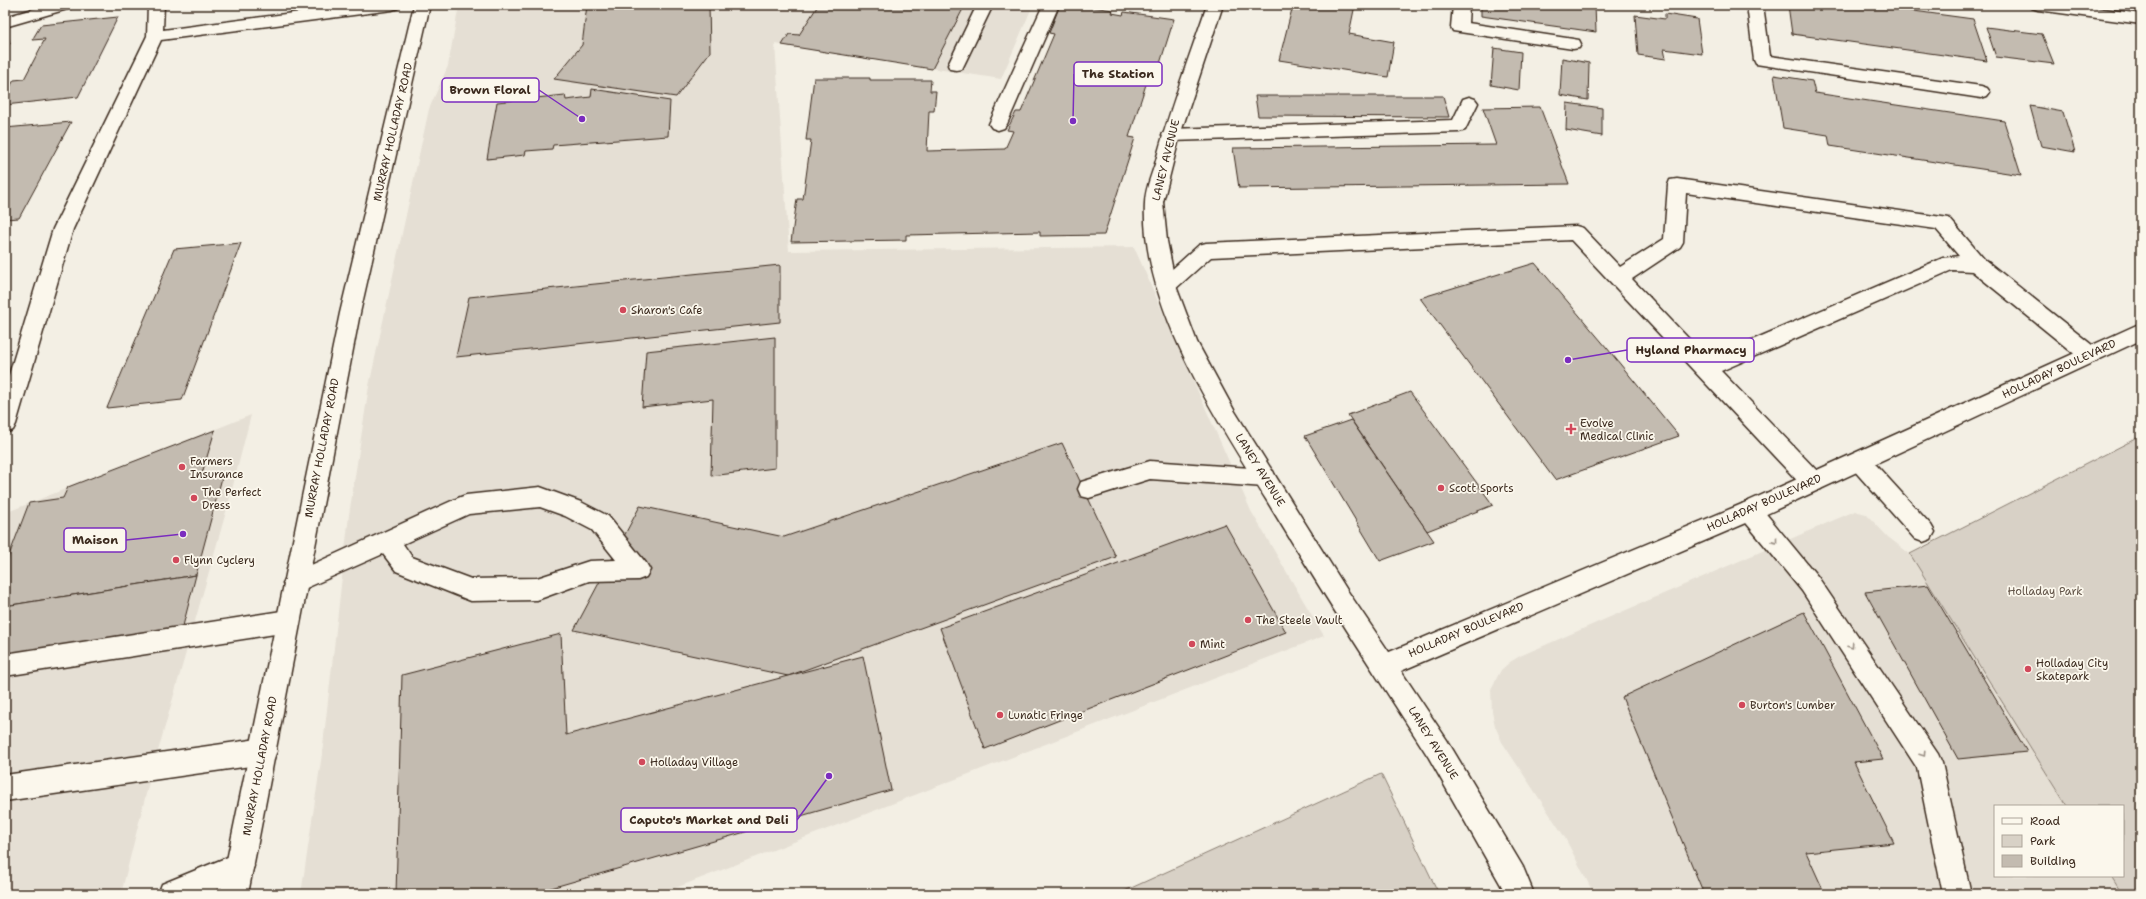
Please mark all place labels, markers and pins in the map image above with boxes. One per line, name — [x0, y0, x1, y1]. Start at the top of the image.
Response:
callout: The Station — [1074, 62, 1162, 86]
callout: Brown Floral — [442, 78, 539, 102]
place label: Sharon's Cafe — [631, 303, 702, 318]
marker: Sharon's Cafe — [618, 305, 628, 315]
callout: Hyland Pharmacy — [1627, 338, 1754, 362]
place label: Evolve Medical Clinic — [1580, 416, 1654, 444]
marker: Evolve Medical Clinic — [1565, 423, 1577, 435]
place label: Farmers Insurance — [190, 454, 244, 482]
marker: Farmers Insurance — [177, 462, 187, 472]
place label: Scott Sports — [1449, 481, 1514, 496]
marker: Scott Sports — [1436, 483, 1446, 493]
place label: The Perfect Dress — [202, 485, 262, 513]
marker: The Perfect Dress — [189, 493, 199, 503]
callout: Maison — [64, 528, 126, 552]
place label: Flynn Cyclery — [184, 553, 255, 568]
marker: Flynn Cyclery — [171, 555, 181, 565]
place label: The Steele Vault — [1256, 613, 1343, 628]
marker: The Steele Vault — [1243, 615, 1253, 625]
place label: Mint — [1200, 637, 1225, 652]
marker: Mint — [1187, 639, 1197, 649]
place label: Holladay City Skatepark — [2036, 656, 2108, 684]
marker: Holladay City Skatepark — [2023, 664, 2033, 674]
place label: Burton's Lumber — [1750, 698, 1835, 713]
marker: Burton's Lumber — [1737, 700, 1747, 710]
place label: Lunatic Fringe — [1008, 708, 1083, 723]
marker: Lunatic Fringe — [995, 710, 1005, 720]
place label: Holladay Village — [650, 755, 738, 770]
marker: Holladay Village — [637, 757, 647, 767]
callout: Caputo's Market and Deli — [621, 808, 797, 832]

